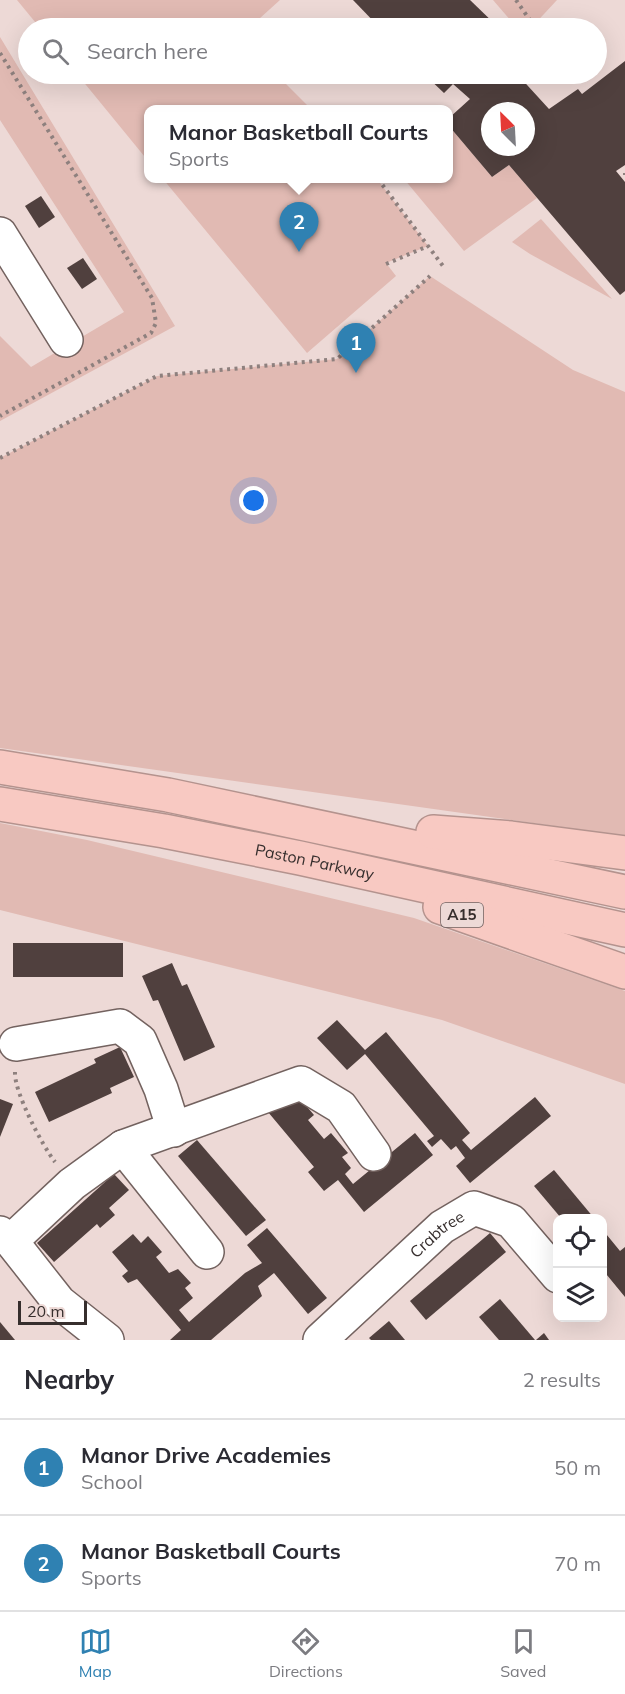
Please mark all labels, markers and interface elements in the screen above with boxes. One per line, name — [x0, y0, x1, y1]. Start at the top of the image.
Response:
search box — [18, 18, 607, 84]
icon: search — [39, 35, 72, 68]
text: Search here — [87, 37, 208, 65]
north arrow — [481, 102, 535, 156]
popup — [144, 105, 453, 183]
text: Manor Basketball Courts — [169, 118, 428, 146]
text: Sports — [169, 146, 229, 171]
pin: 2 — [280, 202, 318, 252]
pin: 1 — [336, 324, 376, 373]
your location — [239, 486, 268, 515]
street label: Paston Parkway — [254, 839, 376, 884]
road number: A15 — [441, 903, 483, 927]
street label: Crabtree — [405, 1206, 468, 1262]
map controls — [553, 1214, 607, 1322]
button: locate — [553, 1214, 607, 1268]
button: layers — [553, 1268, 607, 1322]
scale bar — [18, 1298, 87, 1326]
text: 20 m — [27, 1301, 64, 1321]
text: Nearby — [24, 1363, 114, 1396]
text: 2 results — [523, 1367, 601, 1392]
text: Manor Drive Academies — [81, 1441, 331, 1469]
text: 1 — [38, 1455, 50, 1480]
text: 50 m — [554, 1455, 601, 1480]
text: School — [81, 1469, 143, 1494]
text: Manor Basketball Courts — [81, 1537, 341, 1565]
text: 2 — [38, 1551, 50, 1576]
text: 70 m — [554, 1551, 601, 1576]
text: Sports — [81, 1565, 142, 1590]
tab: Map — [79, 1625, 112, 1681]
tab: Directions — [269, 1625, 343, 1681]
tab: Saved — [500, 1625, 546, 1681]

